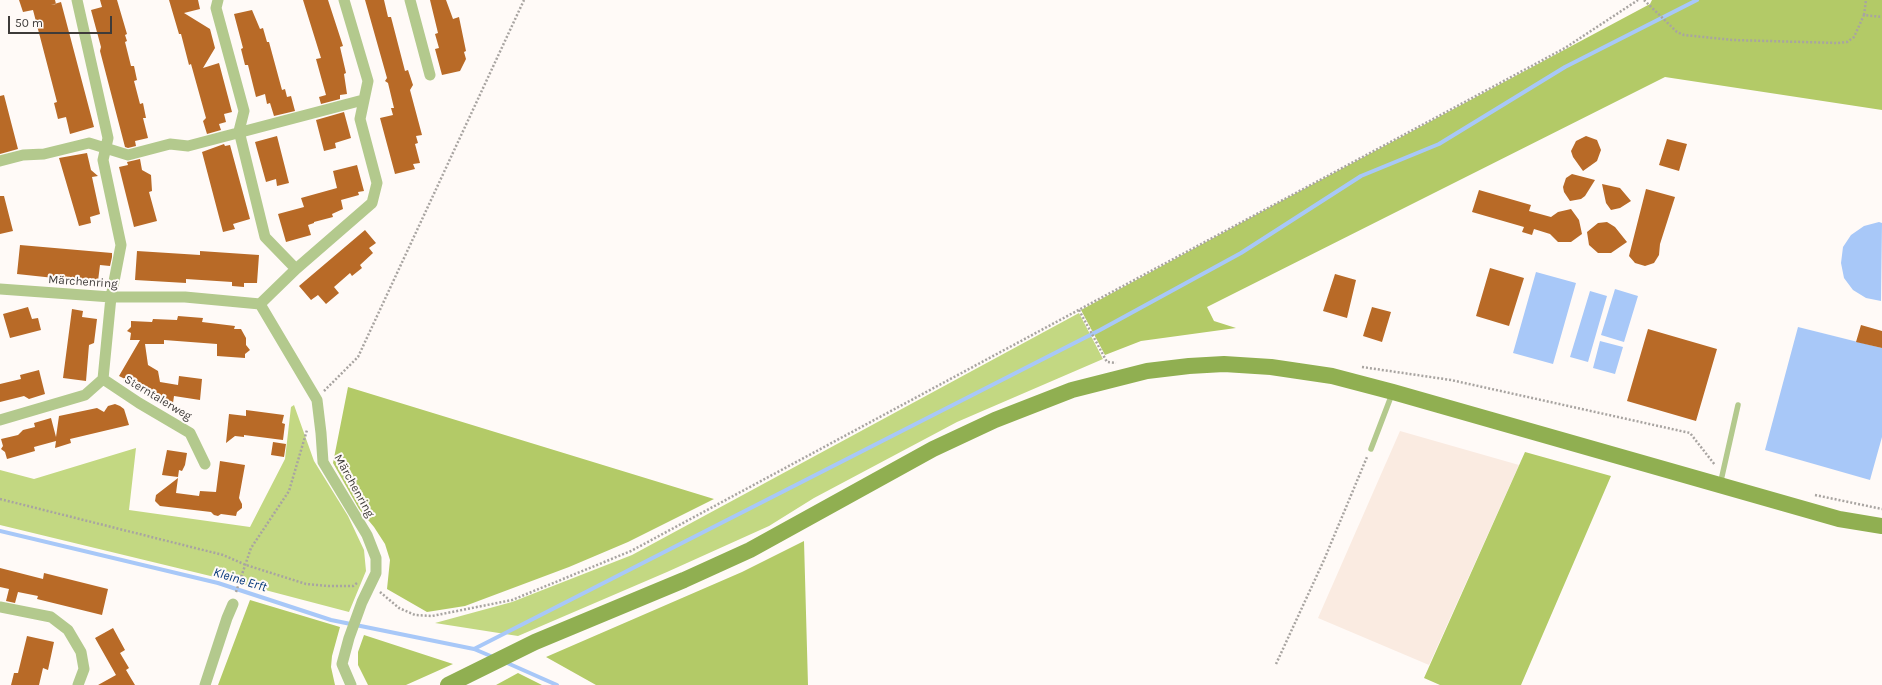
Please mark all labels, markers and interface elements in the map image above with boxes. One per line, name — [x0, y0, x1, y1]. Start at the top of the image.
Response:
scale bar — [10, 8, 114, 34]
text: 50 m — [15, 16, 43, 30]
street label: Märchenring — [48, 272, 118, 292]
street label: Sterntalerweg — [122, 372, 194, 424]
street label: Märchenring — [331, 452, 377, 520]
water label: Kleine Erft — [211, 564, 269, 596]

